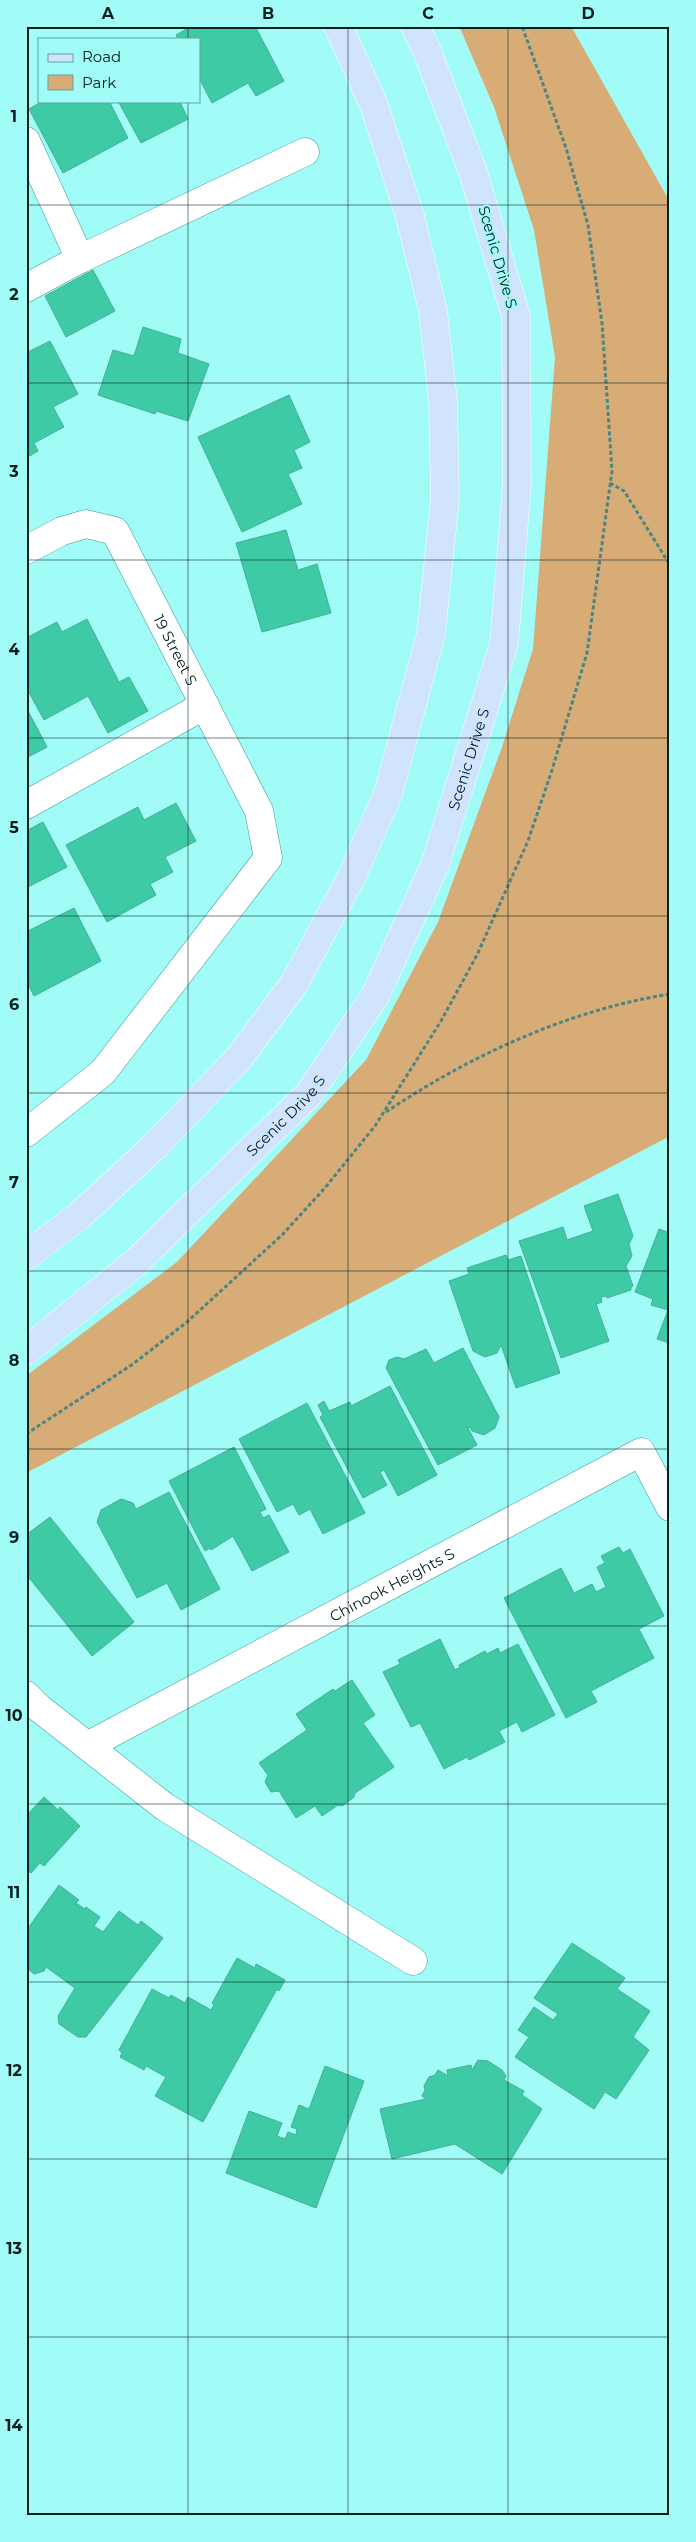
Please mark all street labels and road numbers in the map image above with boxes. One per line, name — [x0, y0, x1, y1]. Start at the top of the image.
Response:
street label: Scenic Drive S — [474, 204, 522, 310]
street label: 19 Street S — [150, 611, 202, 688]
street label: Scenic Drive S — [443, 706, 493, 812]
street label: Scenic Drive S — [242, 1071, 329, 1160]
street label: Chinook Heights S — [326, 1543, 458, 1625]

